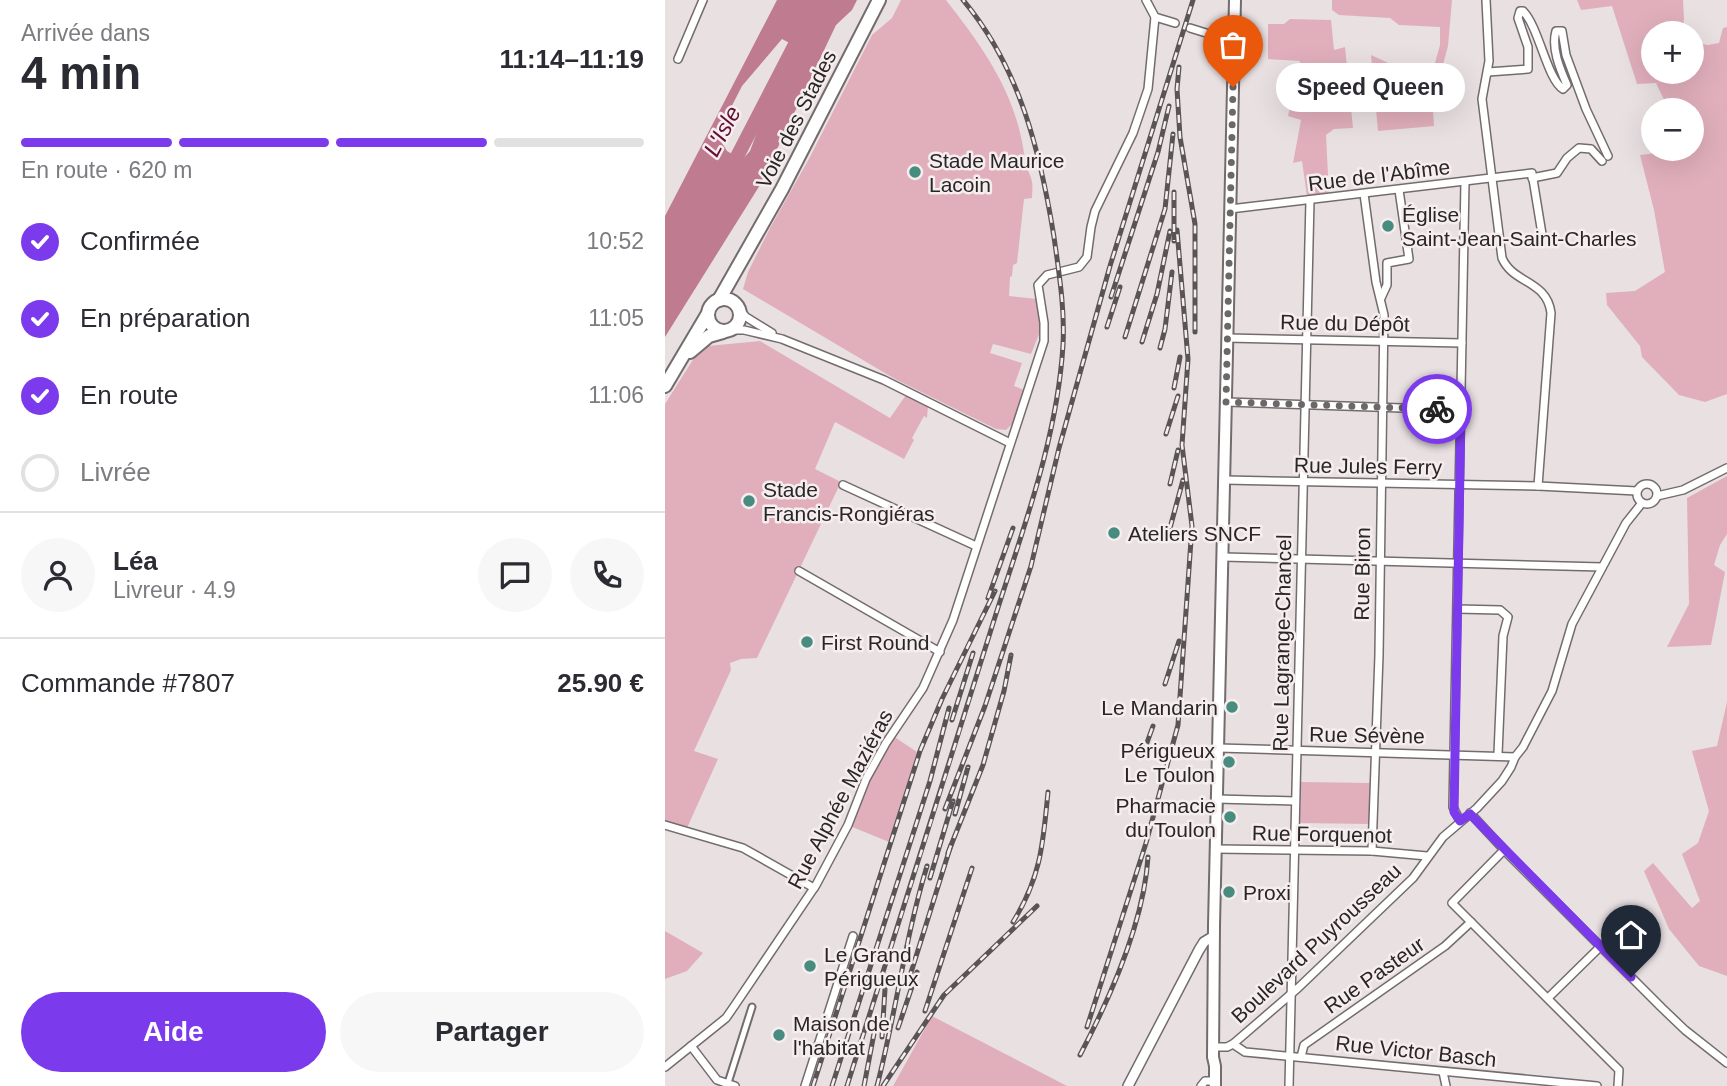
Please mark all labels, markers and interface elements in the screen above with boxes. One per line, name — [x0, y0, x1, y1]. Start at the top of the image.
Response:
pin — [1203, 15, 1263, 87]
text: Arrivée dans — [21, 20, 150, 46]
map controls — [1641, 21, 1704, 161]
button: + — [1641, 21, 1704, 84]
icon: bag — [1214, 26, 1252, 64]
text: 11:14–11:19 — [499, 44, 644, 74]
street label: Voie des Stades — [751, 46, 841, 192]
text: 4 min — [21, 47, 141, 99]
callout: Speed Queen — [1275, 62, 1464, 112]
text: Speed Queen — [1297, 74, 1444, 100]
button: − — [1641, 98, 1704, 161]
water label: L'Isle — [698, 102, 746, 160]
place label: Stade Maurice Lacoin — [929, 149, 1064, 196]
street label: Rue de l'Abîme — [1307, 155, 1451, 195]
text: En route · 620 m — [21, 157, 192, 183]
marker: Stade Maurice Lacoin — [907, 164, 923, 180]
place label: Église Saint-Jean-Saint-Charles — [1402, 203, 1637, 250]
marker: Église Saint-Jean-Saint-Charles — [1380, 218, 1396, 234]
icon: check — [21, 223, 59, 261]
text: Confirmée — [80, 226, 200, 256]
text: 10:52 — [586, 228, 644, 254]
icon: check — [21, 300, 59, 338]
text: En préparation — [80, 303, 251, 333]
text: 11:05 — [588, 305, 644, 331]
street label: Rue du Dépôt — [1280, 310, 1410, 336]
courier — [1402, 374, 1472, 444]
icon: check — [21, 377, 59, 415]
text: En route — [80, 380, 178, 410]
text: 11:06 — [588, 382, 644, 408]
icon: bike — [1418, 390, 1456, 428]
street label: Rue Jules Ferry — [1294, 453, 1443, 479]
text: Livrée — [80, 457, 151, 487]
place label: Stade Francis-Rongiéras — [763, 478, 935, 525]
marker: Stade Francis-Rongiéras — [741, 493, 757, 509]
place label: Ateliers SNCF — [1128, 522, 1261, 545]
marker: Ateliers SNCF — [1106, 525, 1122, 541]
street label: Rue Biron — [1350, 527, 1374, 621]
street label: Rue Lagrange-Chancel — [1269, 534, 1295, 752]
button: person — [21, 538, 95, 612]
button: chat — [478, 538, 552, 612]
button: phone — [570, 538, 644, 612]
text: Léa — [113, 546, 158, 576]
text: Livreur · 4.9 — [113, 577, 236, 603]
place label: First Round — [821, 631, 930, 654]
marker: First Round — [799, 634, 815, 650]
text: Commande #7807 — [21, 668, 235, 698]
text: 25.90 € — [557, 668, 644, 698]
place label: Le Mandarin — [1101, 696, 1218, 719]
marker: Le Mandarin — [1224, 699, 1240, 715]
street label: Rue Alphée Maziéras — [783, 705, 897, 893]
street label: Rue Sévène — [1309, 722, 1425, 748]
place label: Périgueux Le Toulon — [1120, 739, 1215, 786]
marker: Périgueux Le Toulon — [1221, 754, 1237, 770]
place label: Pharmacie du Toulon — [1116, 794, 1216, 841]
marker: Pharmacie du Toulon — [1222, 809, 1238, 825]
street label: Rue Forquenot — [1252, 821, 1392, 847]
street label: Boulevard Puyrousseau — [1227, 859, 1405, 1027]
place label: Proxi — [1243, 881, 1291, 904]
marker: Proxi — [1221, 884, 1237, 900]
pin — [1601, 905, 1661, 977]
icon: home — [1612, 916, 1650, 954]
street label: Rue Pasteur — [1320, 932, 1428, 1018]
place label: Le Grand Périgueux — [824, 943, 919, 990]
marker: Le Grand Périgueux — [802, 958, 818, 974]
button: Aide — [21, 992, 326, 1072]
button: Partager — [340, 992, 644, 1072]
place label: Maison de l'habitat — [793, 1012, 890, 1059]
marker: Maison de l'habitat — [771, 1027, 787, 1043]
street label: Rue Victor Basch — [1334, 1031, 1498, 1071]

